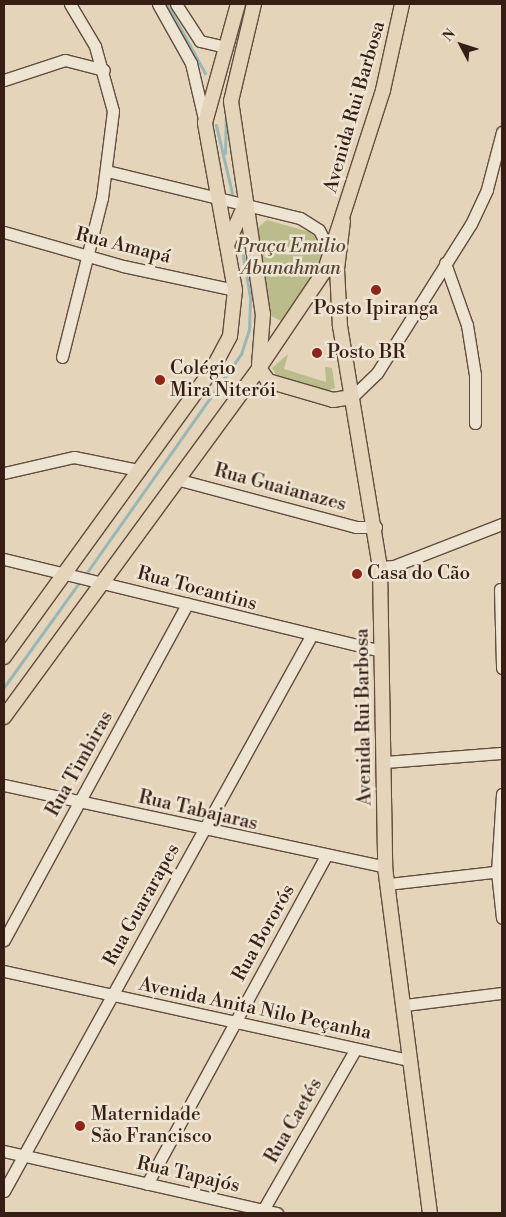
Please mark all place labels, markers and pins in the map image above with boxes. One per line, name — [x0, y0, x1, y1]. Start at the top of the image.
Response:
marker: Posto Ipiranga — [370, 284, 382, 296]
place label: Posto Ipiranga — [314, 298, 438, 320]
place label: Posto BR — [327, 342, 405, 364]
marker: Posto BR — [311, 347, 323, 359]
place label: Colégio Mira Niterói — [170, 358, 276, 402]
marker: Colégio Mira Niterói — [154, 374, 166, 386]
place label: Casa do Cão — [367, 563, 470, 585]
marker: Casa do Cão — [351, 568, 363, 580]
place label: Maternidade São Francisco — [91, 1104, 212, 1148]
marker: Maternidade São Francisco — [73, 1119, 87, 1133]

